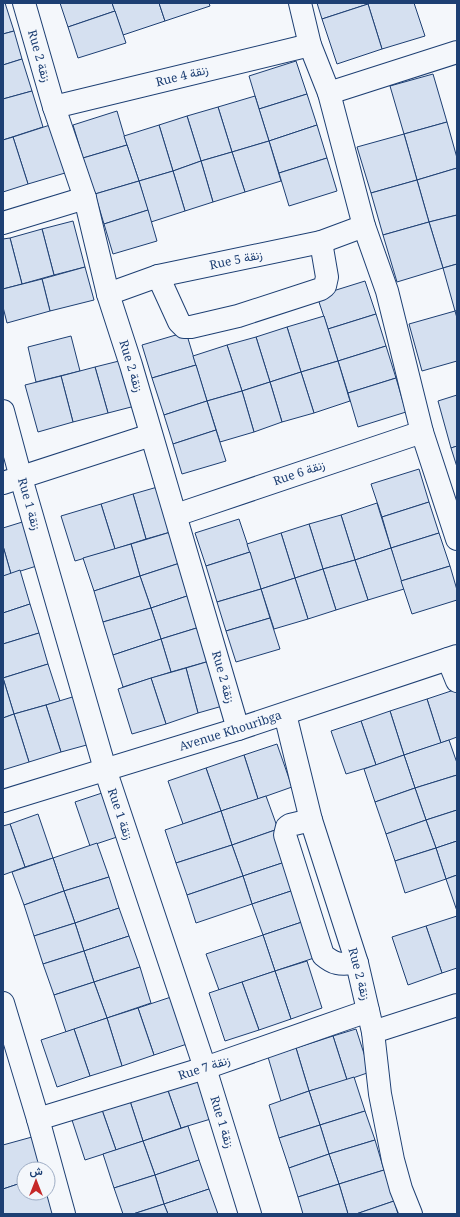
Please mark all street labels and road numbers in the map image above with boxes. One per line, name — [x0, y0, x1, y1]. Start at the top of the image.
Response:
street label: Rue 2 زنقة — [24, 28, 55, 84]
street label: Rue 4 زنقة — [154, 61, 210, 90]
street label: Rue 5 زنقة — [208, 246, 264, 273]
street label: Rue 2 زنقة — [115, 338, 147, 394]
street label: Rue 6 زنقة — [271, 456, 327, 489]
street label: Rue 1 زنقة — [14, 476, 45, 532]
street label: Rue 2 زنقة — [208, 649, 239, 705]
street label: Avenue Khouribga — [177, 706, 284, 755]
street label: Rue 1 زنقة — [104, 786, 137, 842]
street label: Rue 2 زنقة — [344, 946, 375, 1002]
street label: Rue 7 زنقة — [176, 1051, 232, 1084]
street label: Rue 1 زنقة — [206, 1094, 238, 1150]

